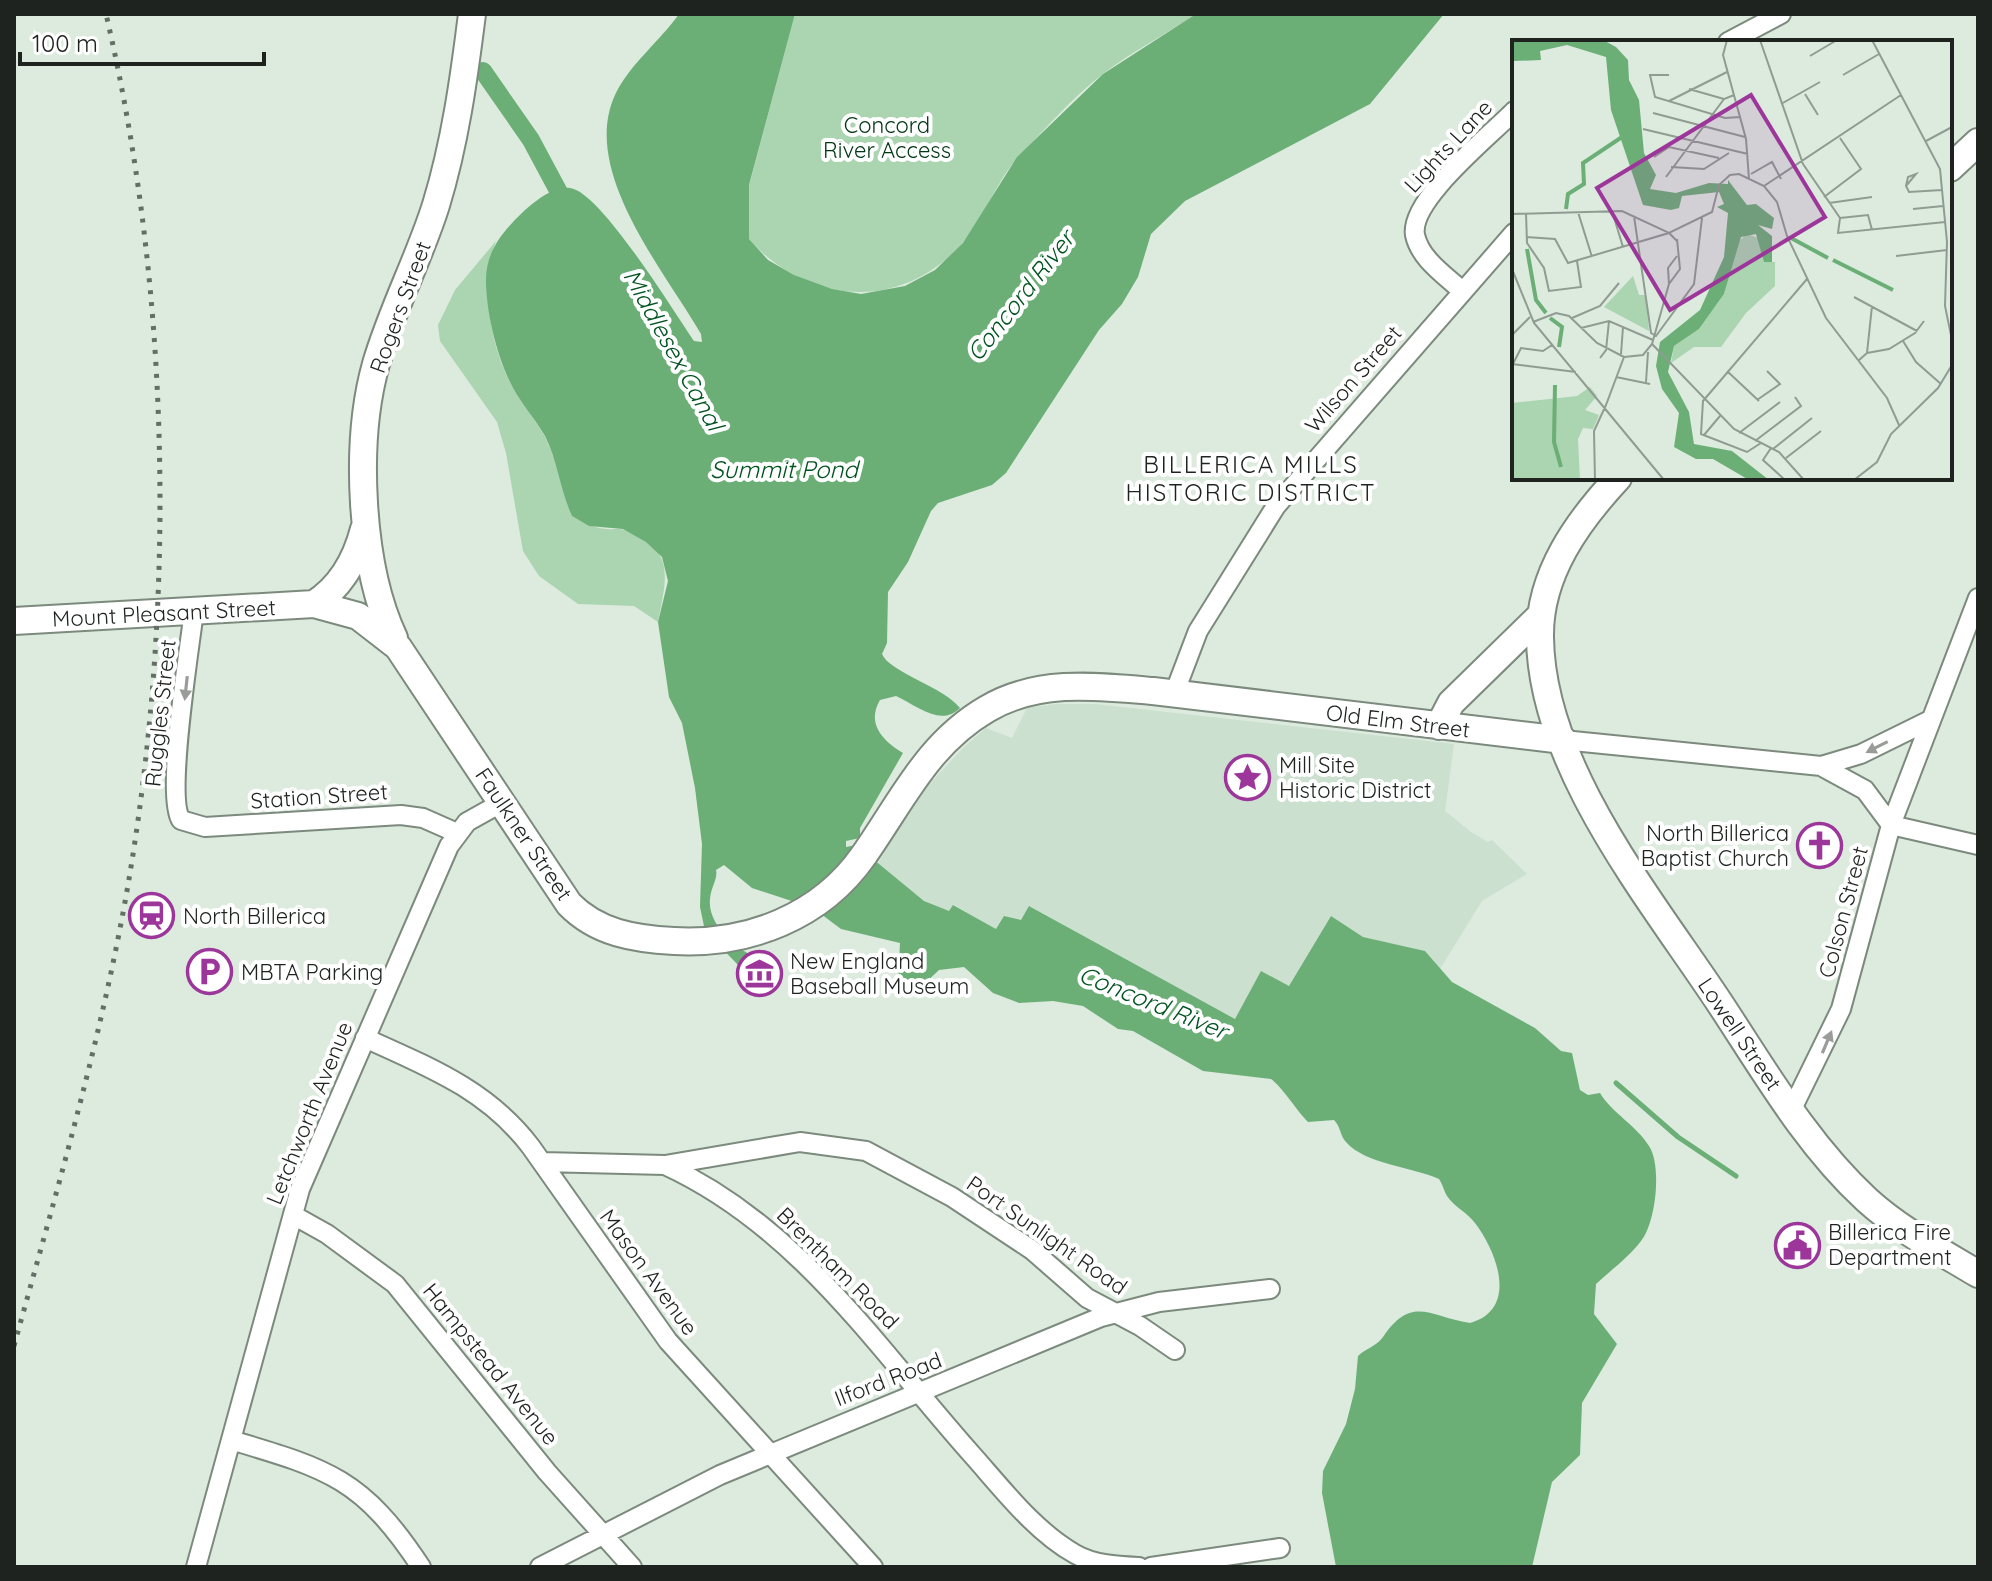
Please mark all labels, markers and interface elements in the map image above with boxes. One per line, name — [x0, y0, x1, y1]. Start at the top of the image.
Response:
scale bar — [20, 16, 264, 66]
text: 100 m — [32, 28, 98, 58]
inset map — [1512, 40, 1952, 480]
street label: Lights Lane — [1398, 94, 1498, 198]
park label: Concord River Access — [823, 111, 951, 164]
water label: Concord River — [960, 222, 1082, 367]
street label: Rogers Street — [363, 237, 437, 377]
water label: Middlesex Canal — [617, 264, 732, 438]
street label: Wilson Street — [1299, 319, 1407, 439]
district label: BILLERICA MILLS HISTORIC DISTRICT — [1126, 449, 1376, 507]
water label: Summit Pond — [710, 454, 861, 484]
street label: Mount Pleasant Street — [51, 593, 277, 633]
street label: Ruggles Street — [138, 638, 182, 788]
one-way arrow — [179, 676, 192, 701]
street label: Old Elm Street — [1324, 698, 1472, 744]
one-way arrow — [1865, 740, 1888, 753]
place label: Mill Site Historic District — [1279, 751, 1431, 804]
place icon: Mill Site Historic District — [1224, 754, 1272, 802]
street label: Faulkner Street — [469, 762, 579, 906]
street label: Station Street — [249, 777, 389, 815]
place label: North Billerica Baptist Church — [1641, 819, 1789, 872]
church icon: North Billerica Baptist Church — [1796, 822, 1844, 870]
street label: Colson Street — [1812, 843, 1874, 981]
station icon: North Billerica — [128, 892, 176, 940]
place label: North Billerica — [183, 902, 326, 930]
place label: New England Baseball Museum — [790, 947, 969, 1000]
parking icon: MBTA Parking — [186, 948, 234, 996]
museum icon: New England Baseball Museum — [735, 950, 783, 998]
place label: MBTA Parking — [241, 958, 383, 986]
water label: Concord River — [1075, 959, 1235, 1046]
street label: Lowell Street — [1692, 972, 1788, 1096]
street label: Letchworth Avenue — [260, 1017, 358, 1209]
one-way arrow — [1821, 1030, 1834, 1054]
street label: Port Sunlight Road — [961, 1169, 1133, 1301]
street label: Brentham Road — [771, 1201, 905, 1335]
street label: Mason Avenue — [594, 1203, 704, 1341]
place label: Billerica Fire Department — [1828, 1218, 1952, 1271]
public building icon: Billerica Fire Department — [1773, 1221, 1821, 1269]
street label: Hampstead Avenue — [417, 1277, 565, 1451]
street label: Ilford Road — [830, 1346, 946, 1412]

